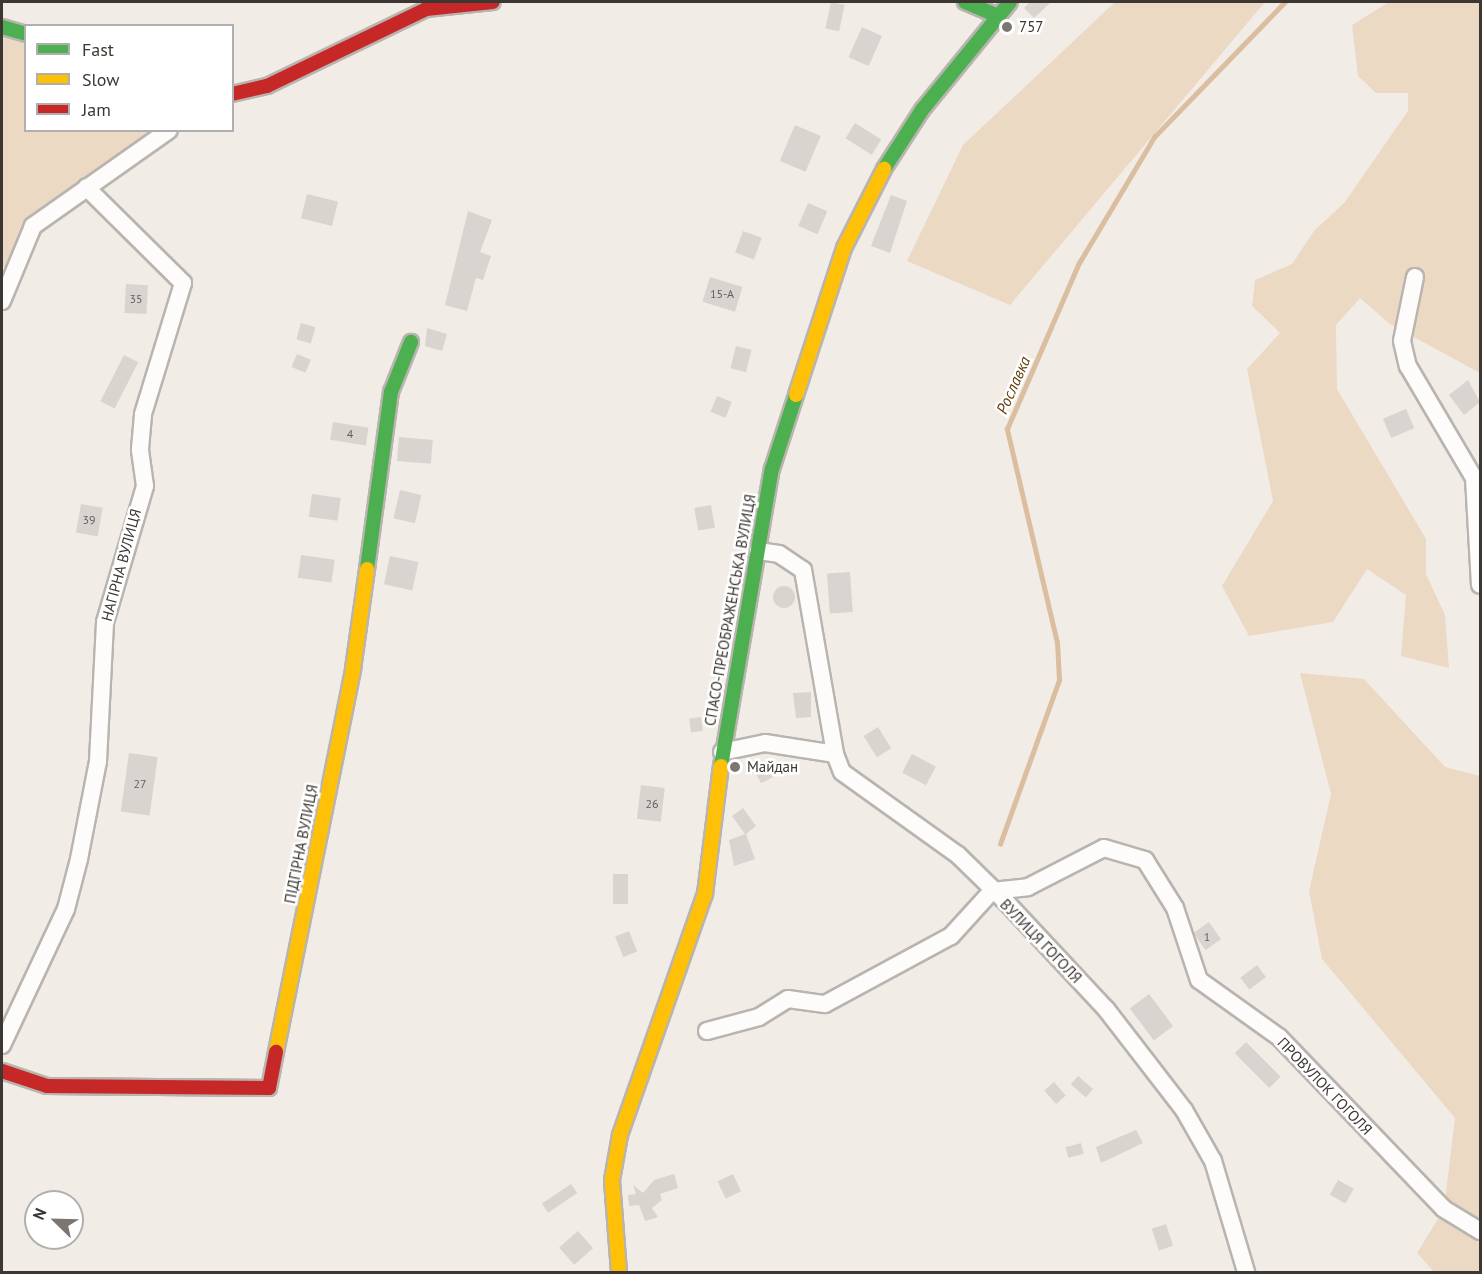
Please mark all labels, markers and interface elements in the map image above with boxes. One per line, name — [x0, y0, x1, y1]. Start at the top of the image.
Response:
place label: 757 — [1019, 18, 1044, 36]
marker: 757 — [1000, 20, 1014, 34]
legend — [24, 24, 234, 132]
text: Fast — [82, 38, 114, 61]
text: Slow — [82, 68, 120, 91]
text: Jam — [82, 98, 111, 121]
house number: 15-А — [710, 287, 734, 301]
house number: 35 — [129, 292, 143, 306]
water label: Рославка — [992, 353, 1034, 417]
house number: 4 — [347, 427, 353, 441]
street label: СПАСО-ПРЕОБРАЖЕНСЬКА ВУЛИЦЯ — [701, 492, 759, 728]
street label: НАГІРНА ВУЛИЦЯ — [97, 507, 145, 623]
house number: 39 — [82, 513, 96, 527]
place label: Майдан — [747, 758, 798, 776]
marker: Майдан — [728, 760, 742, 774]
house number: 27 — [133, 777, 147, 791]
street label: ПІДГІРНА ВУЛИЦЯ — [281, 783, 321, 905]
house number: 26 — [645, 797, 659, 811]
street label: ВУЛИЦЯ ГОГОЛЯ — [996, 895, 1086, 987]
house number: 1 — [1204, 930, 1210, 944]
street label: ПРОВУЛОК ГОГОЛЯ — [1274, 1034, 1376, 1138]
north arrow — [24, 1190, 84, 1250]
text: N — [28, 1205, 51, 1223]

